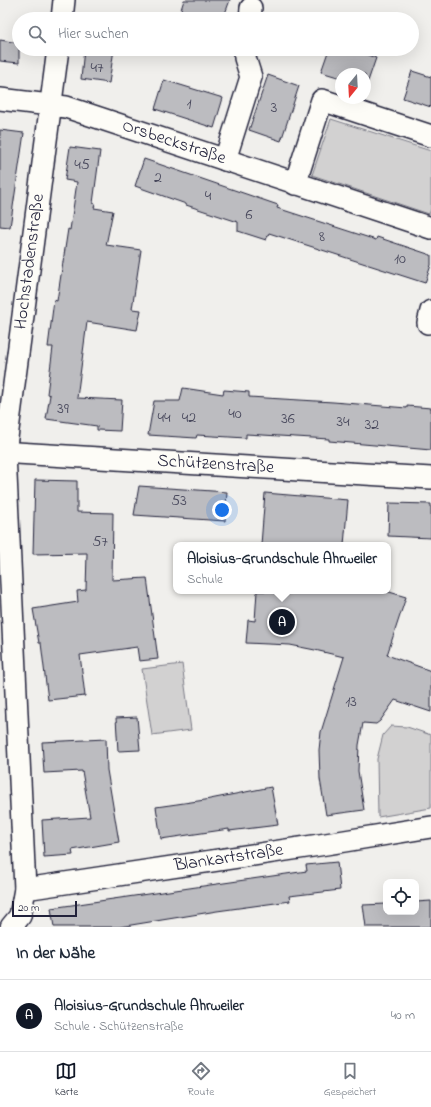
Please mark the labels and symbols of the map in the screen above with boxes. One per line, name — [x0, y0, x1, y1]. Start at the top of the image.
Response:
house number: 47 — [90, 56, 104, 80]
north arrow — [335, 68, 371, 104]
house number: 1 — [186, 92, 192, 116]
house number: 3 — [271, 96, 277, 120]
street label: Orsbeckstraße — [118, 113, 230, 172]
house number: 45 — [74, 153, 90, 177]
house number: 2 — [154, 166, 162, 190]
house number: 4 — [205, 184, 212, 208]
street label: Hochstadenstraße — [8, 191, 52, 331]
house number: 6 — [245, 203, 253, 227]
house number: 8 — [319, 225, 325, 249]
house number: 10 — [394, 247, 406, 271]
house number: 39 — [57, 397, 69, 421]
house number: 40 — [228, 402, 242, 426]
house number: 44 — [157, 406, 171, 430]
house number: 42 — [182, 406, 196, 430]
house number: 36 — [281, 407, 295, 431]
house number: 34 — [336, 410, 350, 434]
house number: 32 — [365, 413, 379, 437]
street label: Schützenstraße — [156, 449, 276, 482]
house number: 53 — [171, 489, 187, 513]
your location — [212, 500, 232, 520]
house number: 57 — [92, 530, 108, 554]
pin: A — [269, 607, 295, 637]
house number: 13 — [345, 690, 357, 714]
street label: Blankartstraße — [171, 837, 286, 880]
scale bar — [12, 899, 77, 918]

